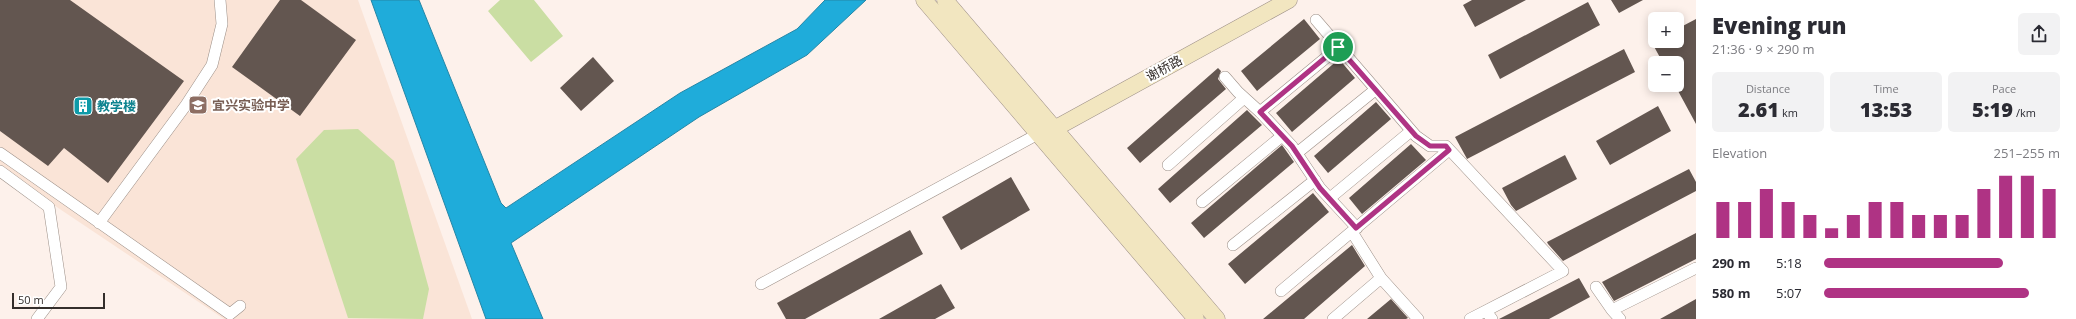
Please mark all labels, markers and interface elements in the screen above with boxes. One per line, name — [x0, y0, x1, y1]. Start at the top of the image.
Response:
text: Evening run — [1712, 10, 1847, 40]
map controls — [1648, 12, 1684, 92]
button: + — [1648, 12, 1684, 48]
button: share — [2018, 13, 2060, 55]
pin — [1321, 30, 1355, 64]
icon: arrive — [1327, 36, 1349, 58]
text: 21:36 · 9 × 290 m — [1712, 40, 1815, 58]
street label: 谢桥路 — [1143, 51, 1185, 85]
button: − — [1648, 56, 1684, 92]
text: Distance — [1746, 81, 1790, 96]
text: Time — [1873, 81, 1899, 96]
text: Pace — [1992, 81, 2016, 96]
school or university icon: 宜兴实验中学 — [187, 94, 209, 116]
building icon: 教学楼 — [72, 95, 94, 117]
place label: 宜兴实验中学 — [212, 96, 290, 114]
text: 2.61 — [1738, 96, 1779, 123]
text: 13:53 — [1860, 96, 1912, 123]
text: 5:19 — [1972, 96, 2013, 123]
place label: 教学楼 — [97, 97, 136, 115]
text: km — [1779, 105, 1798, 120]
text: /km — [2013, 105, 2036, 120]
text: Elevation — [1712, 144, 1767, 162]
text: 251–255 m — [1993, 144, 2060, 162]
text: 290 m — [1712, 254, 1750, 272]
text: 5:18 — [1776, 254, 1802, 272]
text: 580 m — [1712, 284, 1750, 302]
text: 5:07 — [1776, 284, 1802, 302]
scale bar — [12, 291, 105, 310]
text: 50 m — [18, 292, 44, 307]

